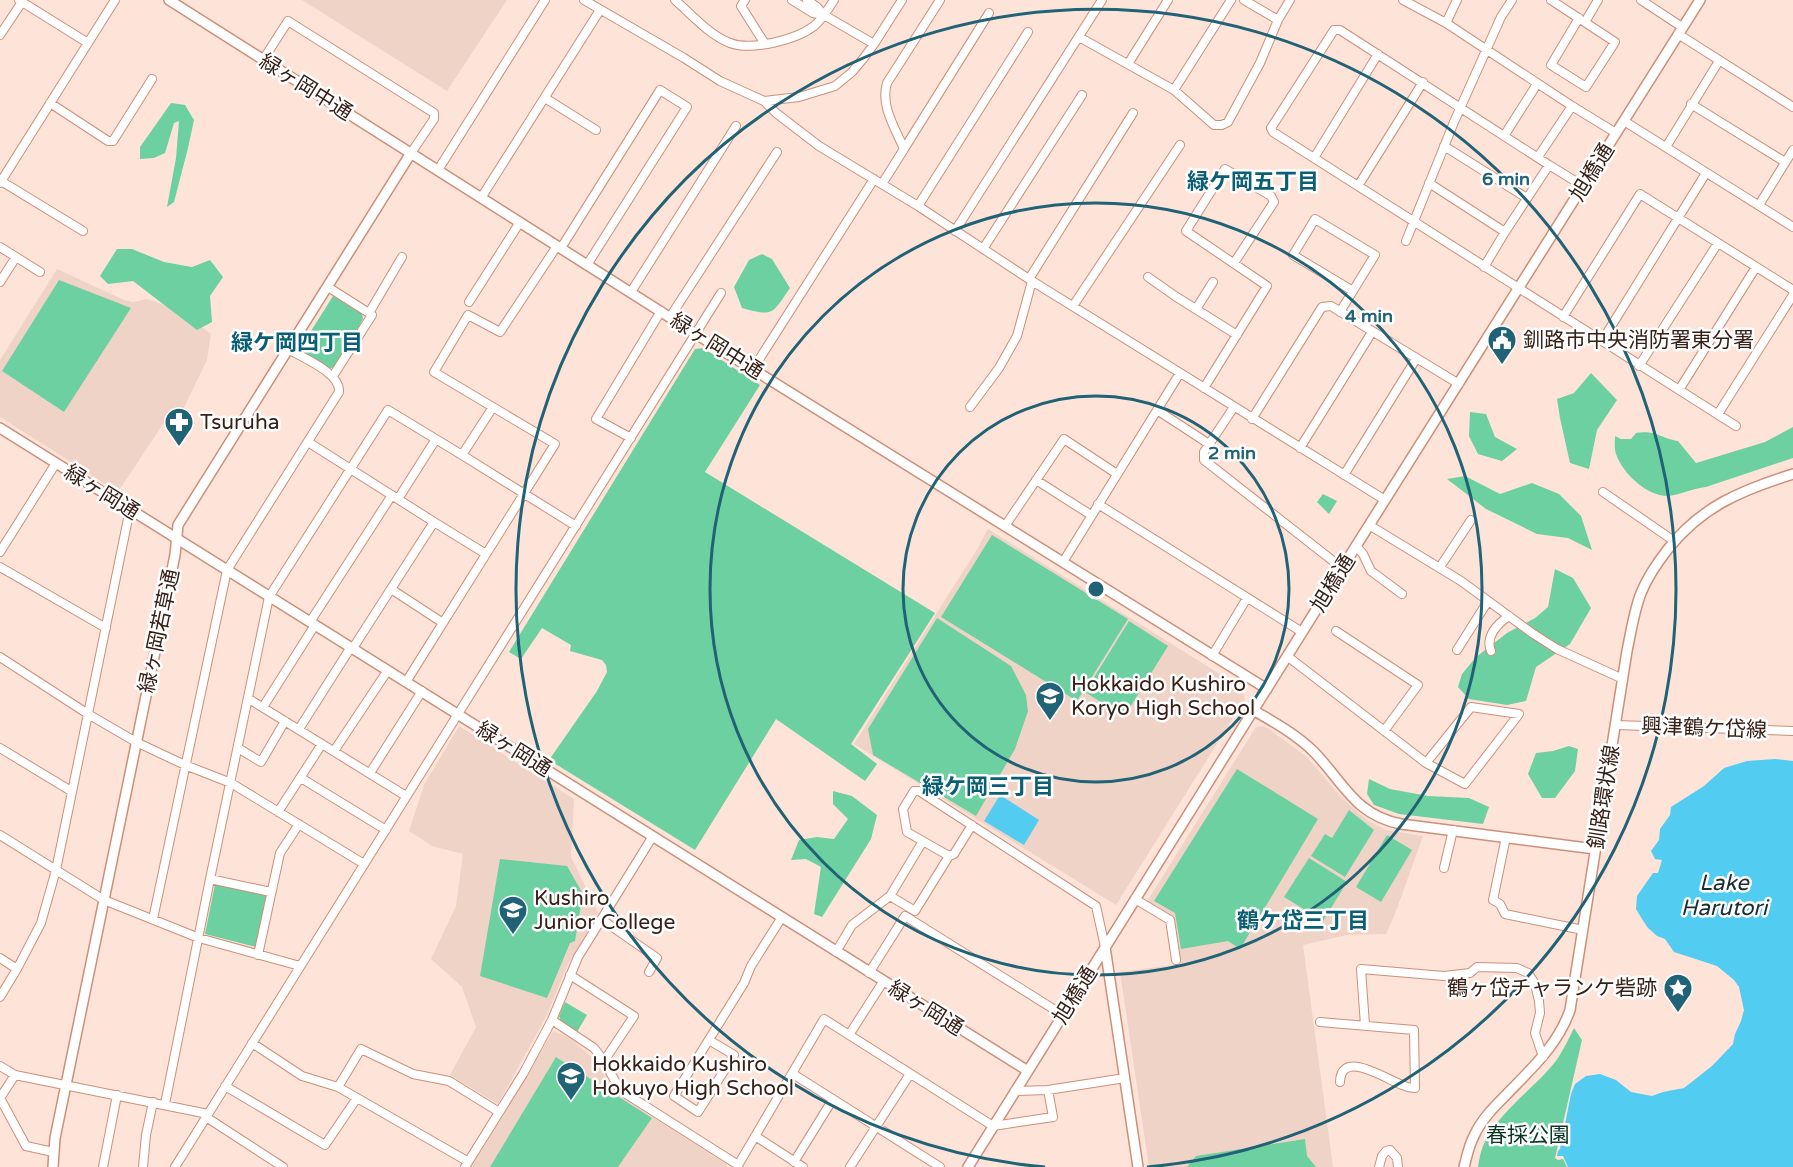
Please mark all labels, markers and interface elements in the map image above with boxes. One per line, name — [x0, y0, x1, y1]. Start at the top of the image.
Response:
street label: 緑ヶ岡中通 — [255, 49, 357, 126]
street label: 旭橋通 — [1565, 139, 1620, 206]
text: 6 min — [1482, 168, 1530, 190]
district label: 緑ケ岡五丁目 — [1187, 169, 1319, 195]
text: 4 min — [1345, 305, 1393, 327]
street label: 緑ヶ岡中通 — [666, 308, 768, 385]
public building icon: 釧路市中央消防署東分署 — [1486, 324, 1518, 366]
place label: 釧路市中央消防署東分署 — [1523, 328, 1754, 353]
district label: 緑ケ岡四丁目 — [231, 330, 363, 356]
pharmacy icon: Tsuruha — [163, 406, 195, 448]
place label: Tsuruha — [200, 410, 280, 435]
text: 2 min — [1208, 442, 1256, 464]
street label: 緑ヶ岡通 — [59, 460, 144, 525]
street label: 旭橋通 — [1306, 550, 1361, 617]
street label: 緑ヶ岡若草通 — [134, 567, 185, 695]
centre of rings — [1086, 579, 1106, 599]
place label: Hokkaido Kushiro Koryo High School — [1071, 672, 1255, 721]
school or university icon: Hokkaido Kushiro Koryo High School — [1034, 680, 1066, 722]
street label: 興津鶴ケ岱線 — [1641, 714, 1767, 743]
street label: 緑ヶ岡通 — [471, 717, 556, 782]
street label: 釧路環状線 — [1584, 743, 1625, 851]
district label: 緑ケ岡三丁目 — [922, 774, 1054, 800]
water label: Lake Harutori — [1681, 870, 1770, 921]
place label: Kushiro Junior College — [534, 886, 675, 935]
school or university icon: Kushiro Junior College — [497, 894, 529, 936]
district label: 鶴ケ岱三丁目 — [1237, 908, 1369, 934]
street label: 旭橋通 — [1048, 962, 1103, 1029]
place icon: 鶴ヶ岱チャランケ砦跡 — [1662, 972, 1694, 1014]
street label: 緑ヶ岡通 — [883, 976, 968, 1041]
place label: 鶴ヶ岱チャランケ砦跡 — [1447, 976, 1657, 1001]
place label: Hokkaido Kushiro Hokuyo High School — [592, 1052, 794, 1101]
school or university icon: Hokkaido Kushiro Hokuyo High School — [555, 1060, 587, 1102]
park label: 春採公園 — [1486, 1123, 1570, 1148]

